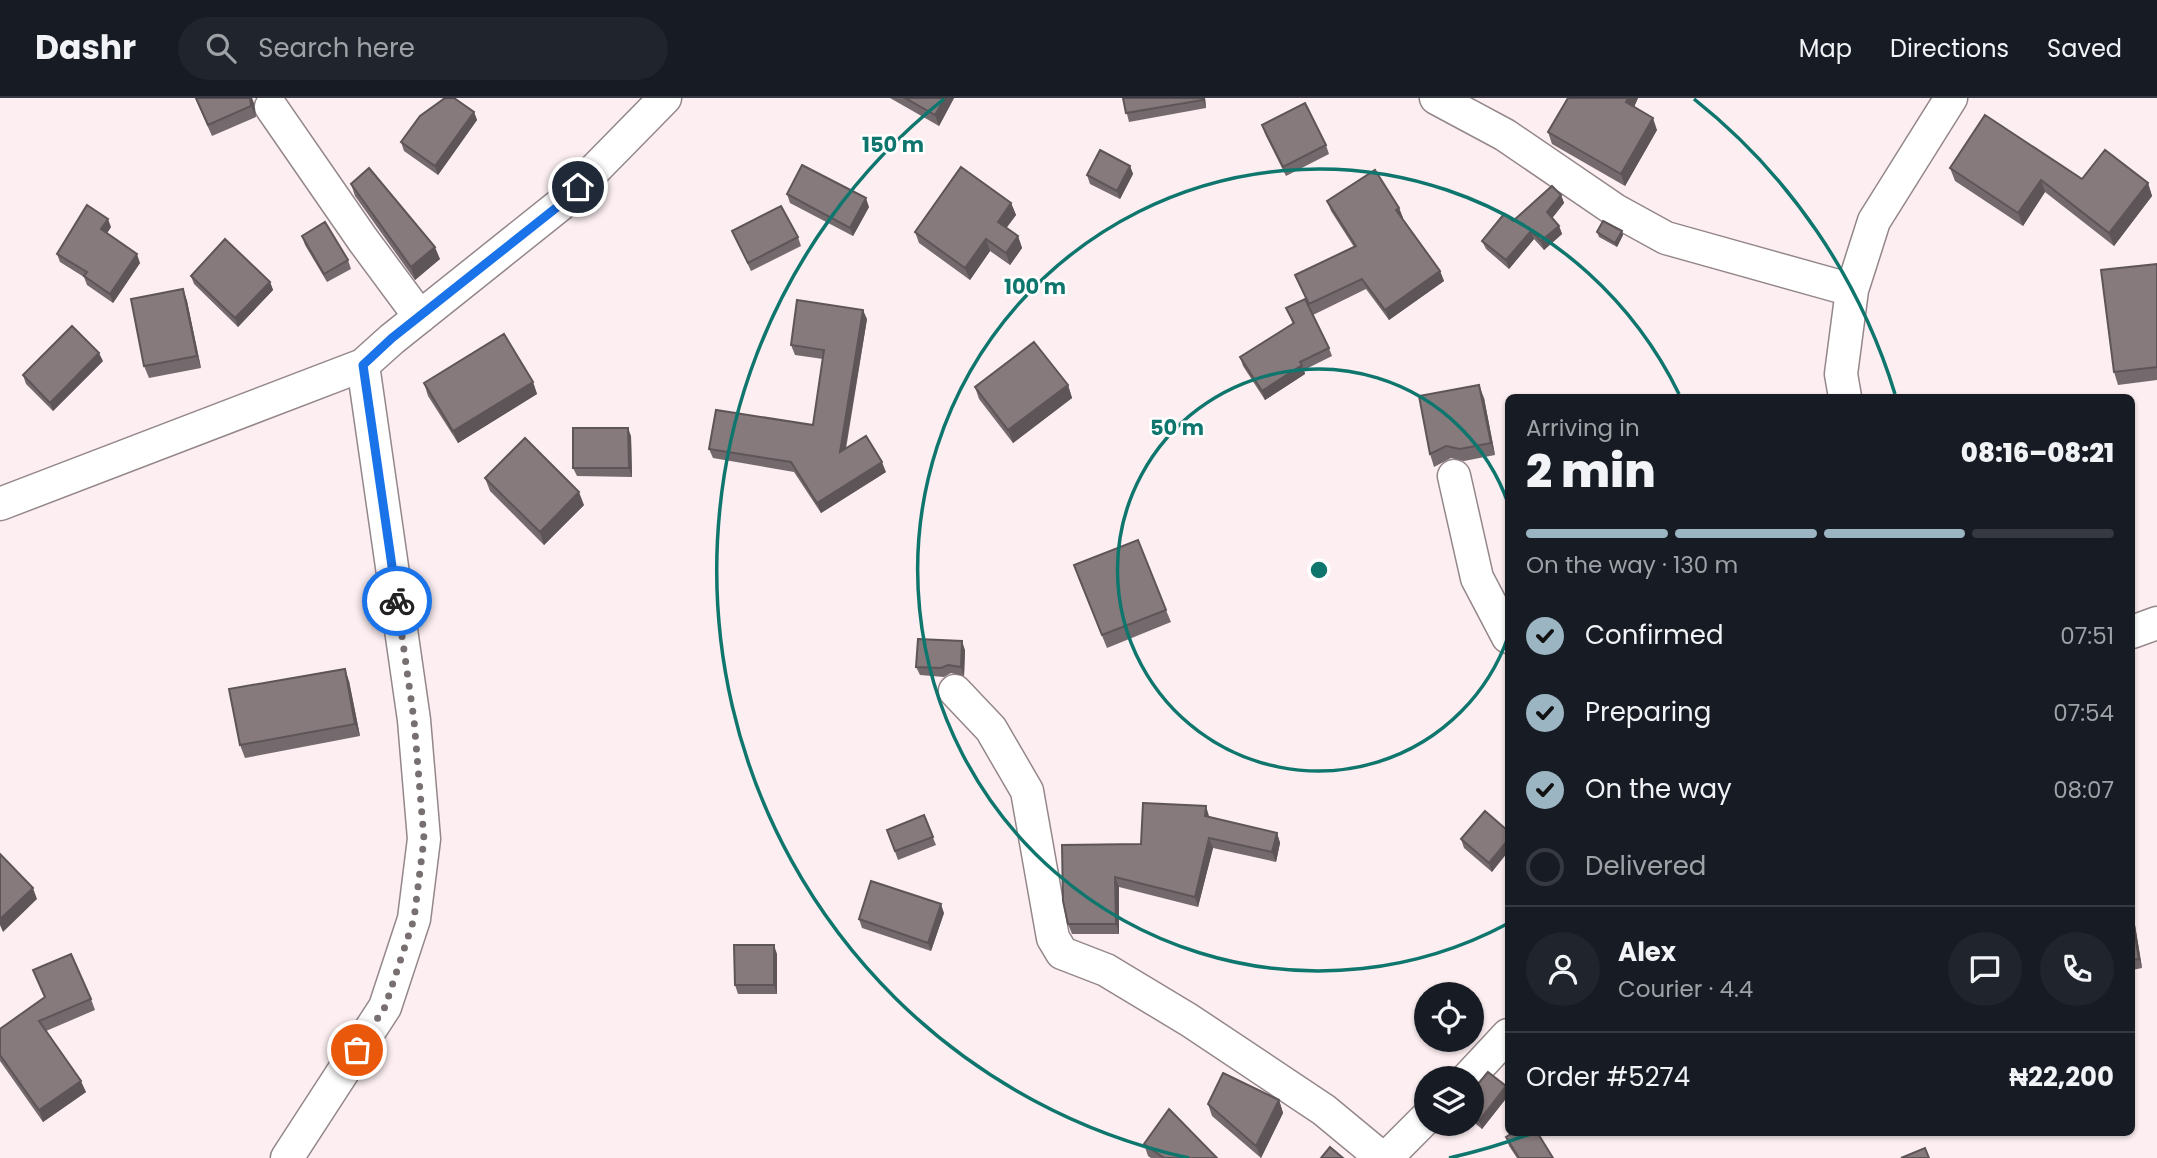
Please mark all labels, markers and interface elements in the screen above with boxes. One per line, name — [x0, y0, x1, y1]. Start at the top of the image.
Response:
search box — [178, 17, 668, 80]
text: Dashr — [35, 24, 136, 71]
icon: search — [202, 29, 240, 67]
text: Search here — [258, 30, 415, 66]
text: Map — [1799, 32, 1852, 65]
text: Directions — [1890, 32, 2009, 65]
text: Saved — [2047, 32, 2122, 65]
text: 150 m — [862, 130, 924, 159]
pin — [548, 157, 608, 217]
icon: home — [559, 168, 597, 206]
text: 100 m — [1004, 272, 1066, 301]
text: Arriving in — [1526, 412, 1640, 444]
text: 50 m — [1150, 413, 1204, 442]
text: 08:16–08:21 — [1961, 435, 2114, 471]
text: 2 min — [1526, 439, 1656, 503]
text: On the way · 130 m — [1526, 549, 1738, 581]
centre of rings — [1307, 558, 1331, 582]
courier — [362, 566, 432, 636]
icon: bike — [378, 582, 416, 620]
icon: check — [1526, 617, 1564, 655]
text: Confirmed — [1585, 617, 1723, 653]
text: 07:51 — [2060, 620, 2114, 652]
icon: check — [1526, 694, 1564, 732]
text: Preparing — [1585, 694, 1711, 730]
text: 07:54 — [2053, 697, 2114, 729]
icon: check — [1526, 771, 1564, 809]
text: On the way — [1585, 771, 1732, 807]
text: 08:07 — [2053, 774, 2114, 806]
text: Delivered — [1585, 848, 1706, 884]
button: person — [1526, 932, 1600, 1006]
button: chat — [1948, 932, 2022, 1006]
button: phone — [2040, 932, 2114, 1006]
text: Alex — [1618, 934, 1676, 970]
text: Courier · 4.4 — [1618, 973, 1753, 1005]
map controls — [1414, 982, 1484, 1136]
button: locate — [1414, 982, 1484, 1052]
pin — [327, 1020, 387, 1080]
icon: bag — [338, 1031, 376, 1069]
text: Order #5274 — [1526, 1059, 1690, 1095]
text: ₦22,200 — [2009, 1059, 2114, 1095]
button: layers — [1414, 1066, 1484, 1136]

